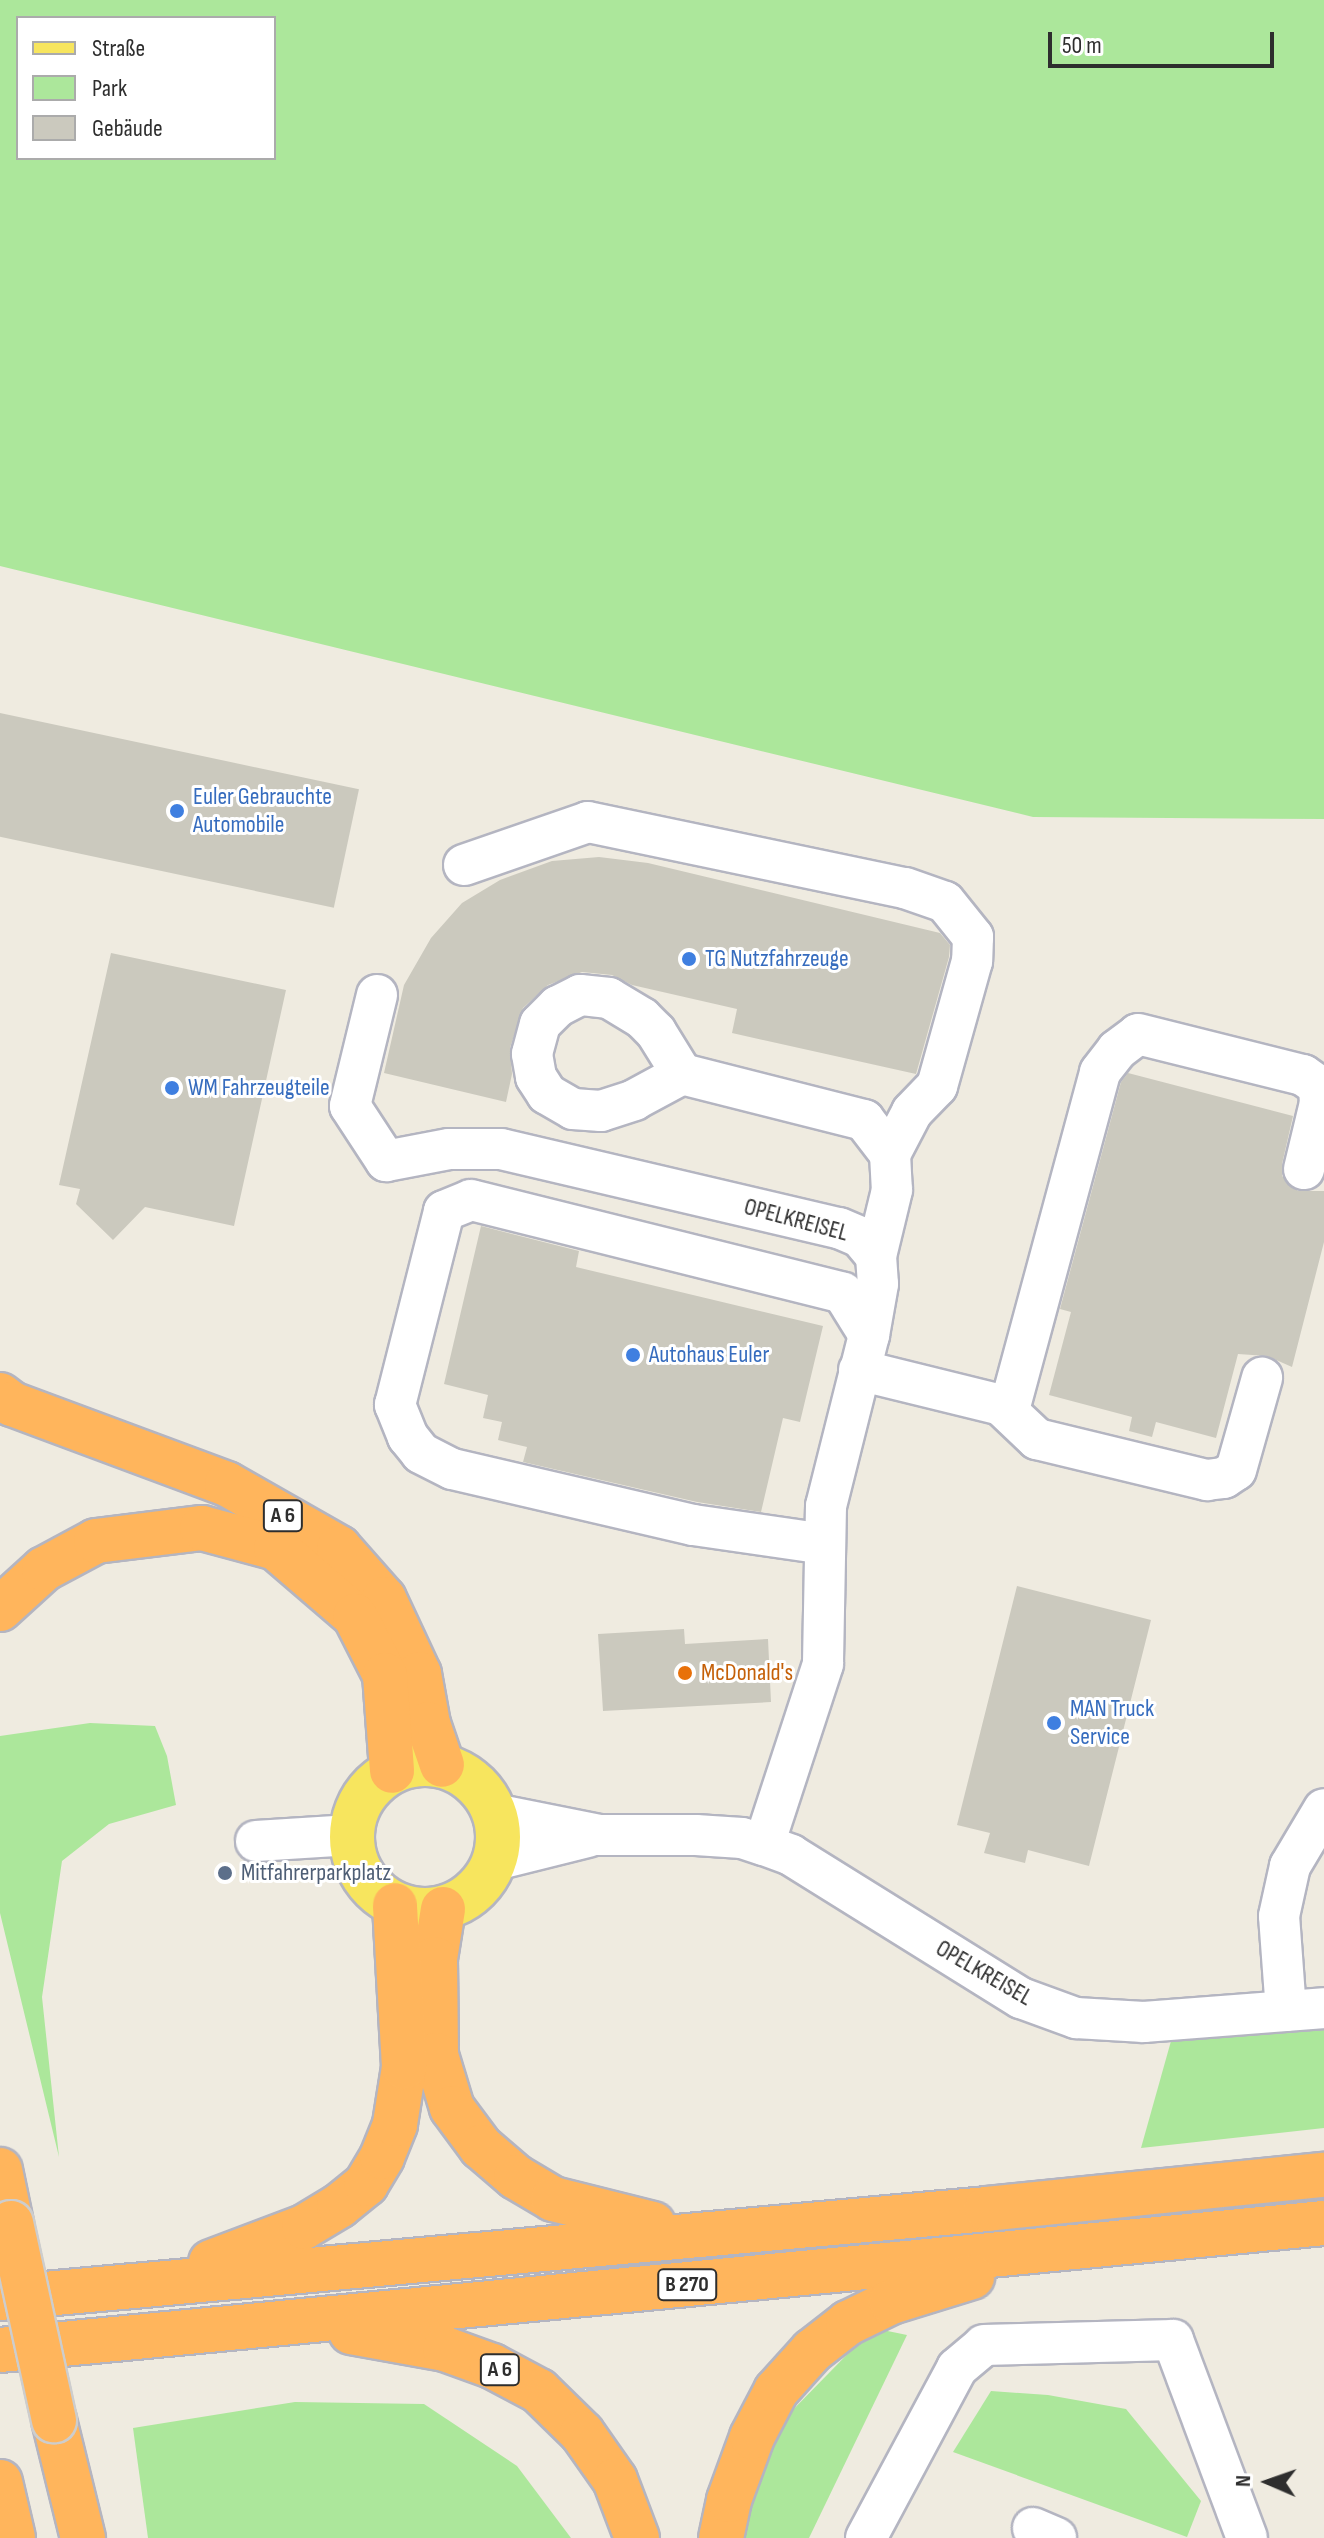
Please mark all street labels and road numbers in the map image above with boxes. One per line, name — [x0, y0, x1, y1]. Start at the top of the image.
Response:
street label: OPELKREISEL — [741, 1192, 851, 1248]
road number: A 6 — [261, 1498, 305, 1534]
street label: OPELKREISEL — [931, 1934, 1037, 2012]
road number: B 270 — [657, 2267, 717, 2303]
road number: A 6 — [478, 2352, 522, 2388]

